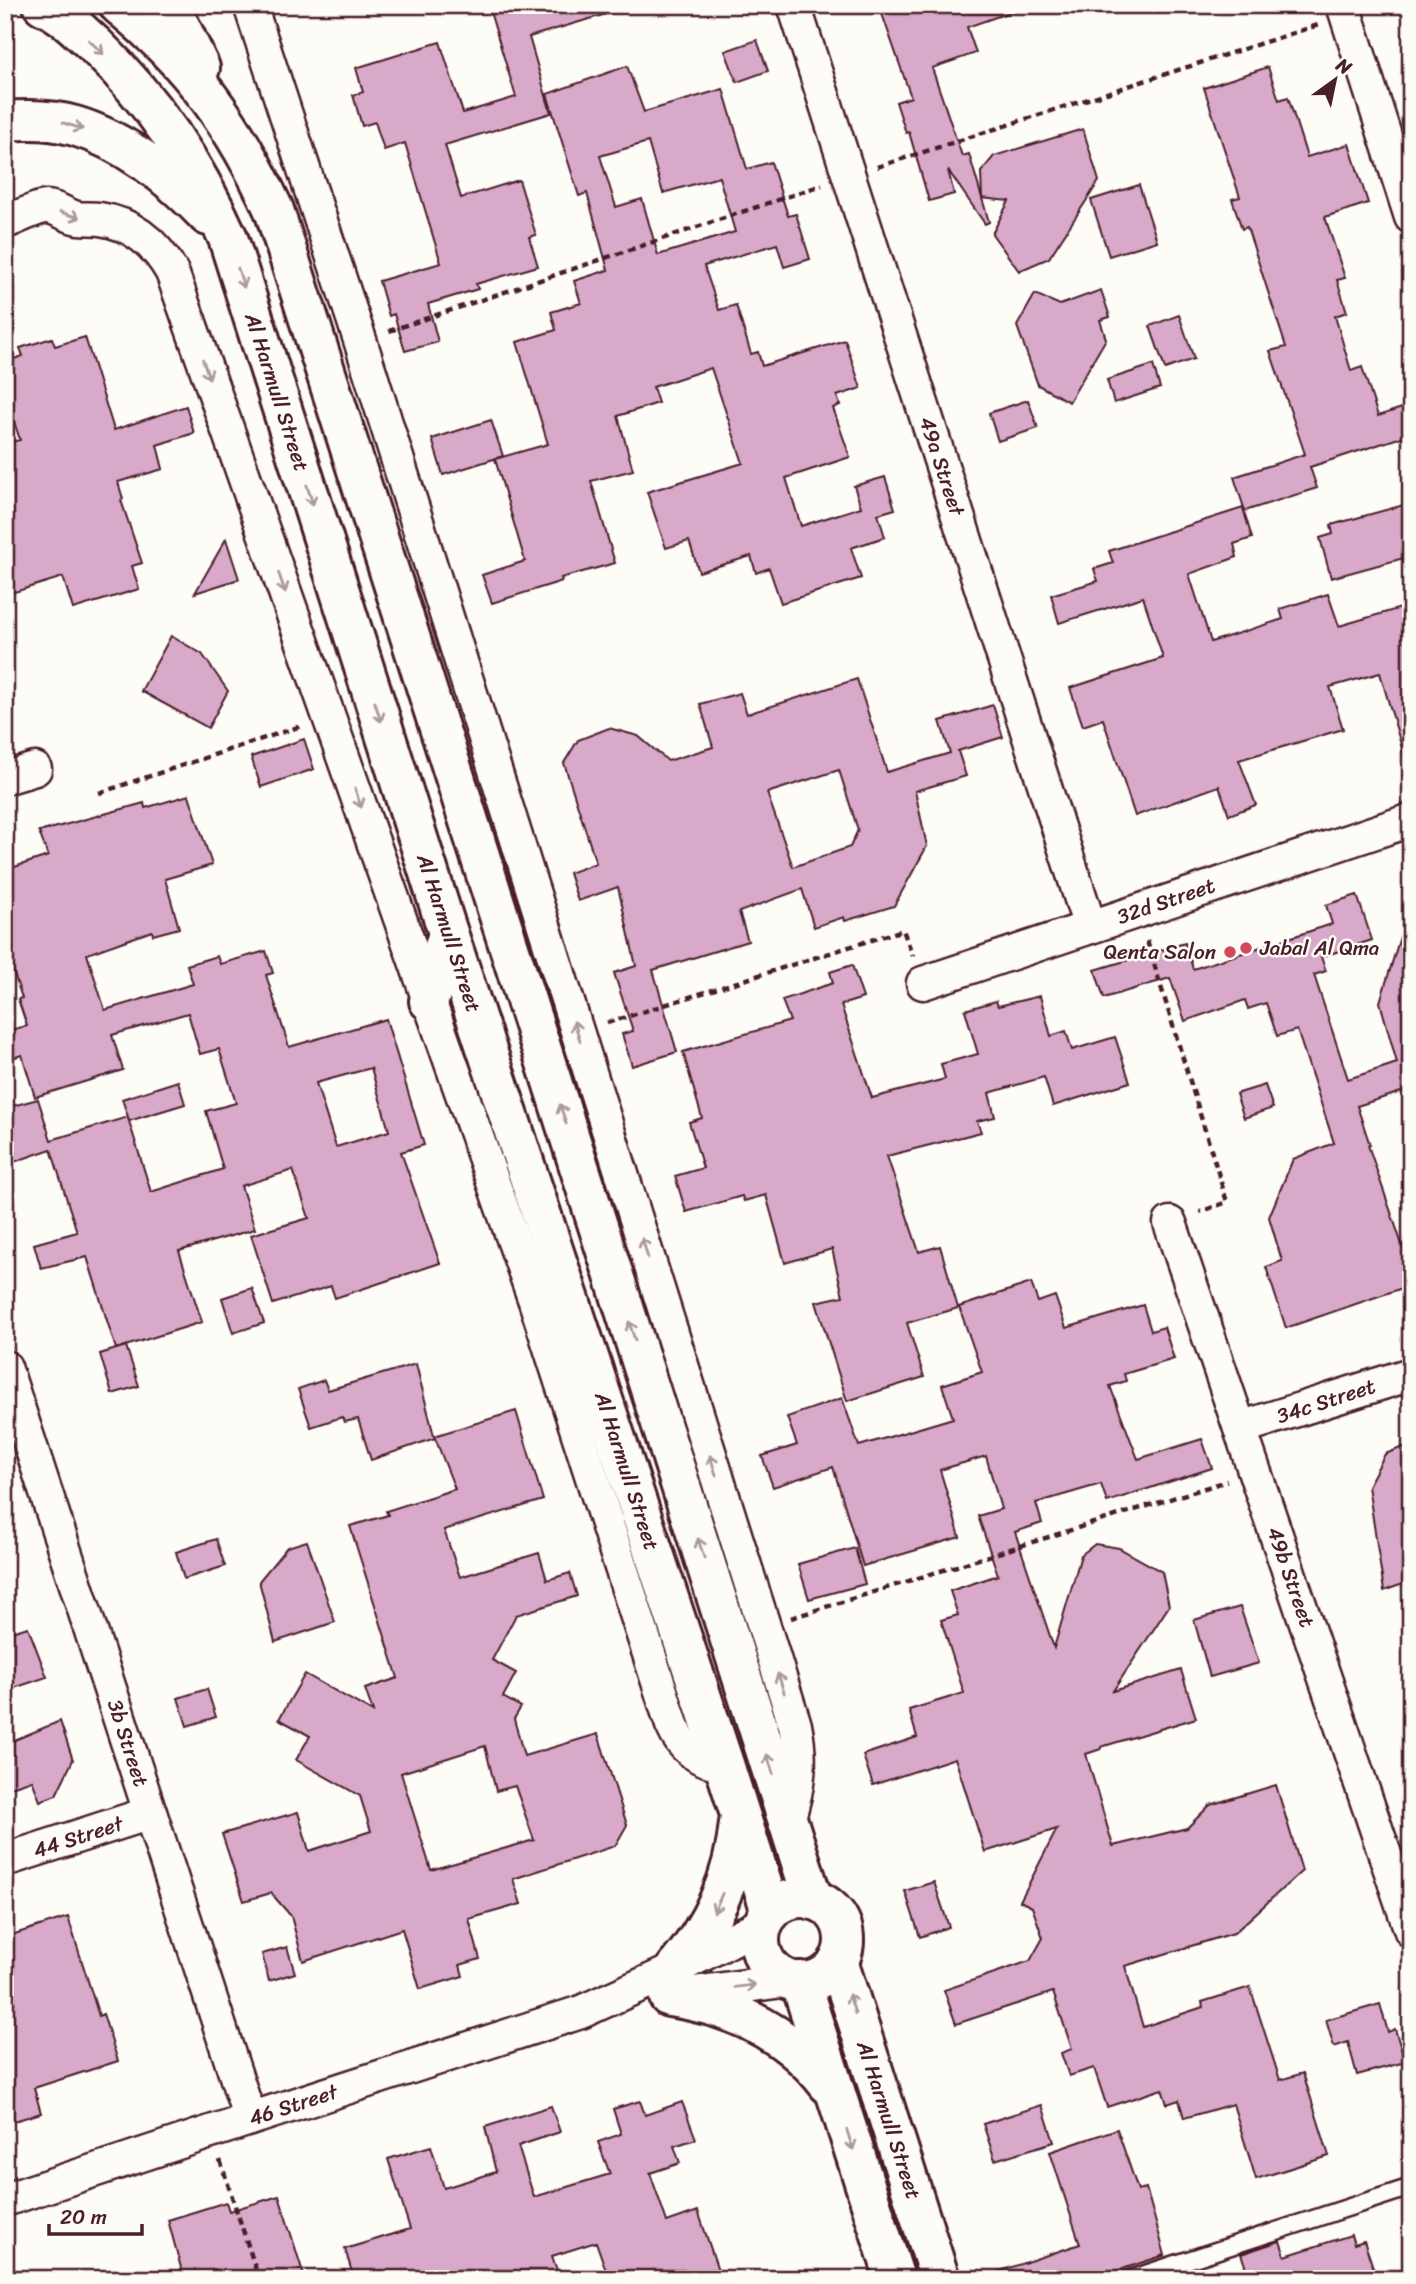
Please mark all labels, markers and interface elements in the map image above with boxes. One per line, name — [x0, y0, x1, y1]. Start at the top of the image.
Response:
one-way arrow — [87, 38, 104, 55]
north arrow — [1300, 46, 1370, 116]
text: N — [1329, 48, 1359, 84]
one-way arrow — [61, 121, 83, 134]
one-way arrow — [58, 209, 80, 222]
one-way arrow — [235, 267, 248, 289]
street label: Al Harmull Street — [233, 307, 321, 476]
one-way arrow — [201, 357, 213, 379]
street label: 49a Street — [908, 411, 976, 522]
one-way arrow — [304, 484, 317, 506]
one-way arrow — [277, 572, 289, 594]
one-way arrow — [372, 701, 385, 723]
one-way arrow — [353, 786, 365, 808]
street label: Al Harmull Street — [405, 848, 493, 1017]
street label: 32d Street — [1112, 866, 1220, 936]
place label: Jabal Al Qma — [1259, 929, 1380, 967]
place label: Qenta Salon — [1103, 933, 1216, 971]
marker: Jabal Al Qma — [1238, 940, 1254, 956]
marker: Qenta Salon — [1222, 944, 1238, 960]
one-way arrow — [570, 1021, 583, 1043]
one-way arrow — [556, 1103, 569, 1125]
one-way arrow — [638, 1238, 651, 1260]
one-way arrow — [625, 1320, 638, 1342]
street label: 34c Street — [1271, 1367, 1381, 1435]
street label: Al Harmull Street — [583, 1386, 671, 1555]
one-way arrow — [706, 1455, 719, 1477]
street label: 49b Street — [1256, 1521, 1326, 1633]
one-way arrow — [694, 1537, 707, 1559]
one-way arrow — [774, 1672, 787, 1694]
street label: 3b Street — [96, 1694, 160, 1792]
one-way arrow — [763, 1754, 776, 1776]
street label: 44 Street — [28, 1804, 129, 1869]
one-way arrow — [711, 1892, 724, 1913]
one-way arrow — [733, 1979, 756, 1992]
one-way arrow — [844, 1993, 857, 2015]
street label: Al Harmull Street — [845, 2035, 933, 2204]
street label: 46 Street — [244, 2072, 344, 2137]
one-way arrow — [844, 2129, 857, 2151]
scale bar — [49, 2193, 142, 2237]
text: 20 m — [60, 2198, 107, 2236]

